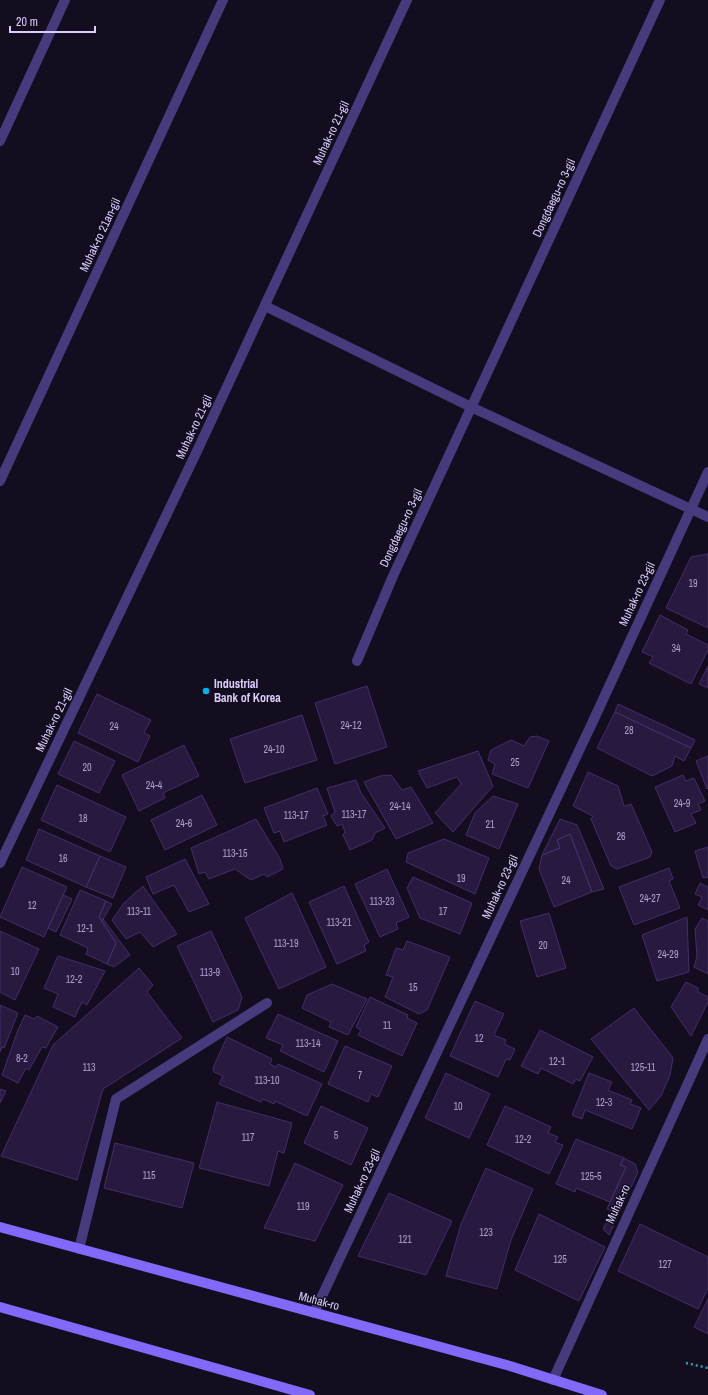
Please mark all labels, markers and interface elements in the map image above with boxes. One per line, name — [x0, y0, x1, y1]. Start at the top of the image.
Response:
scale bar — [10, 8, 95, 34]
text: 20 m — [16, 14, 38, 30]
street label: Muhak-ro 21-gil — [309, 98, 353, 168]
street label: Dongdaegu-ro 3-gil — [529, 156, 579, 240]
street label: Muhak-ro 21an-gil — [76, 195, 124, 275]
street label: Muhak-ro 21-gil — [172, 392, 216, 462]
street label: Dongdaegu-ro 3-gil — [376, 486, 426, 570]
street label: Muhak-ro 23-gil — [615, 559, 659, 629]
house number: 19 — [688, 577, 698, 590]
house number: 34 — [671, 642, 681, 655]
place label: Industrial Bank of Korea — [214, 676, 281, 706]
street label: Muhak-ro 21-gil — [32, 686, 76, 754]
marker: Industrial Bank of Korea — [201, 686, 211, 696]
house number: 24-12 — [341, 719, 362, 732]
house number: 24 — [109, 720, 119, 733]
house number: 28 — [624, 724, 634, 737]
house number: 24-10 — [264, 743, 285, 756]
house number: 25 — [510, 756, 520, 769]
house number: 20 — [82, 761, 92, 774]
house number: 24-4 — [146, 779, 163, 792]
house number: 24-9 — [674, 797, 691, 810]
house number: 24-14 — [390, 800, 411, 813]
house number: 113-17 — [342, 808, 367, 821]
house number: 113-17 — [284, 809, 309, 822]
house number: 18 — [78, 812, 88, 825]
house number: 24-6 — [176, 817, 193, 830]
house number: 21 — [485, 818, 495, 831]
house number: 26 — [616, 830, 626, 843]
house number: 113-15 — [223, 847, 248, 860]
house number: 16 — [58, 852, 68, 865]
street label: Muhak-ro 23-gil — [478, 852, 522, 922]
house number: 19 — [456, 872, 466, 885]
house number: 24 — [561, 874, 571, 887]
house number: 24-27 — [640, 892, 661, 905]
house number: 113-23 — [370, 895, 395, 908]
house number: 12 — [27, 899, 37, 912]
house number: 113-11 — [127, 905, 152, 918]
house number: 17 — [438, 905, 448, 918]
house number: 113-21 — [327, 916, 352, 929]
house number: 12-1 — [77, 922, 94, 935]
house number: 113-19 — [274, 937, 299, 950]
house number: 20 — [538, 939, 548, 952]
house number: 24-29 — [658, 948, 679, 961]
house number: 10 — [10, 965, 20, 978]
house number: 113-9 — [200, 966, 221, 979]
house number: 12-2 — [66, 973, 83, 986]
house number: 15 — [408, 981, 418, 994]
house number: 11 — [383, 1019, 392, 1032]
house number: 12 — [474, 1032, 484, 1045]
house number: 113-14 — [296, 1037, 321, 1050]
house number: 8-2 — [16, 1052, 28, 1065]
house number: 12-1 — [549, 1055, 566, 1068]
house number: 113 — [82, 1061, 96, 1074]
house number: 125-11 — [631, 1061, 656, 1074]
house number: 7 — [358, 1069, 363, 1082]
house number: 113-10 — [255, 1074, 280, 1087]
house number: 12-3 — [596, 1096, 613, 1109]
house number: 10 — [453, 1100, 463, 1113]
house number: 5 — [334, 1129, 339, 1142]
house number: 117 — [241, 1131, 255, 1144]
house number: 12-2 — [515, 1133, 532, 1146]
street label: Muhak-ro 23-gil — [340, 1146, 384, 1216]
house number: 115 — [142, 1169, 156, 1182]
house number: 125-5 — [581, 1170, 602, 1183]
street label: Muhak-ro — [602, 1182, 634, 1226]
house number: 119 — [296, 1200, 310, 1213]
house number: 123 — [479, 1226, 493, 1239]
house number: 121 — [398, 1233, 412, 1246]
house number: 125 — [553, 1253, 567, 1266]
house number: 127 — [658, 1258, 672, 1271]
street label: Muhak-ro — [297, 1288, 341, 1314]

